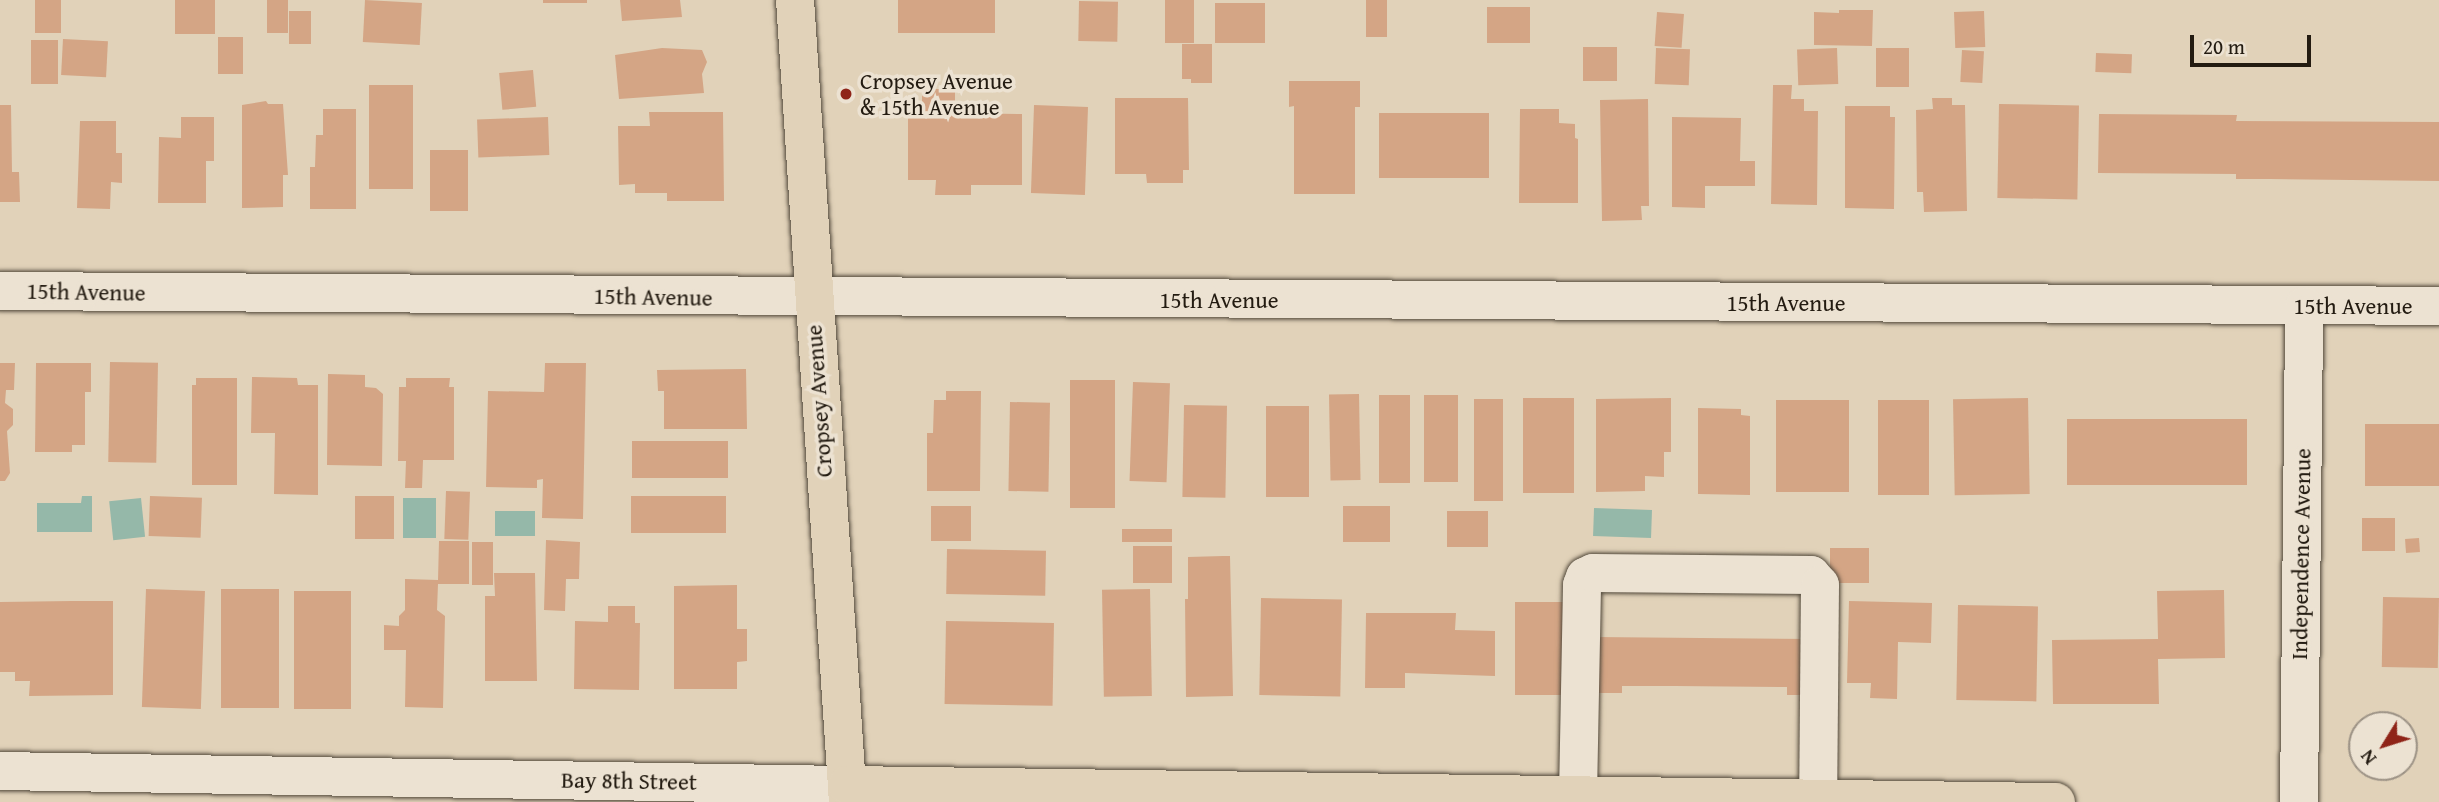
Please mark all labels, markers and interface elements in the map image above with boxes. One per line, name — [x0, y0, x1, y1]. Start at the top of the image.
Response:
scale bar — [2194, 21, 2315, 65]
text: 20 m — [2203, 31, 2245, 62]
place label: Cropsey Avenue & 15th Avenue — [860, 67, 1013, 121]
marker: Cropsey Avenue & 15th Avenue — [838, 86, 854, 102]
street label: 15th Avenue — [26, 277, 146, 307]
street label: 15th Avenue — [593, 282, 713, 312]
street label: 15th Avenue — [1160, 286, 1278, 314]
street label: 15th Avenue — [1727, 289, 1845, 317]
street label: 15th Avenue — [2294, 292, 2412, 320]
street label: Cropsey Avenue — [800, 324, 838, 478]
street label: Independence Avenue — [2285, 448, 2317, 660]
north arrow — [2348, 711, 2418, 781]
text: N — [2353, 744, 2383, 771]
street label: Bay 8th Street — [561, 766, 697, 796]

